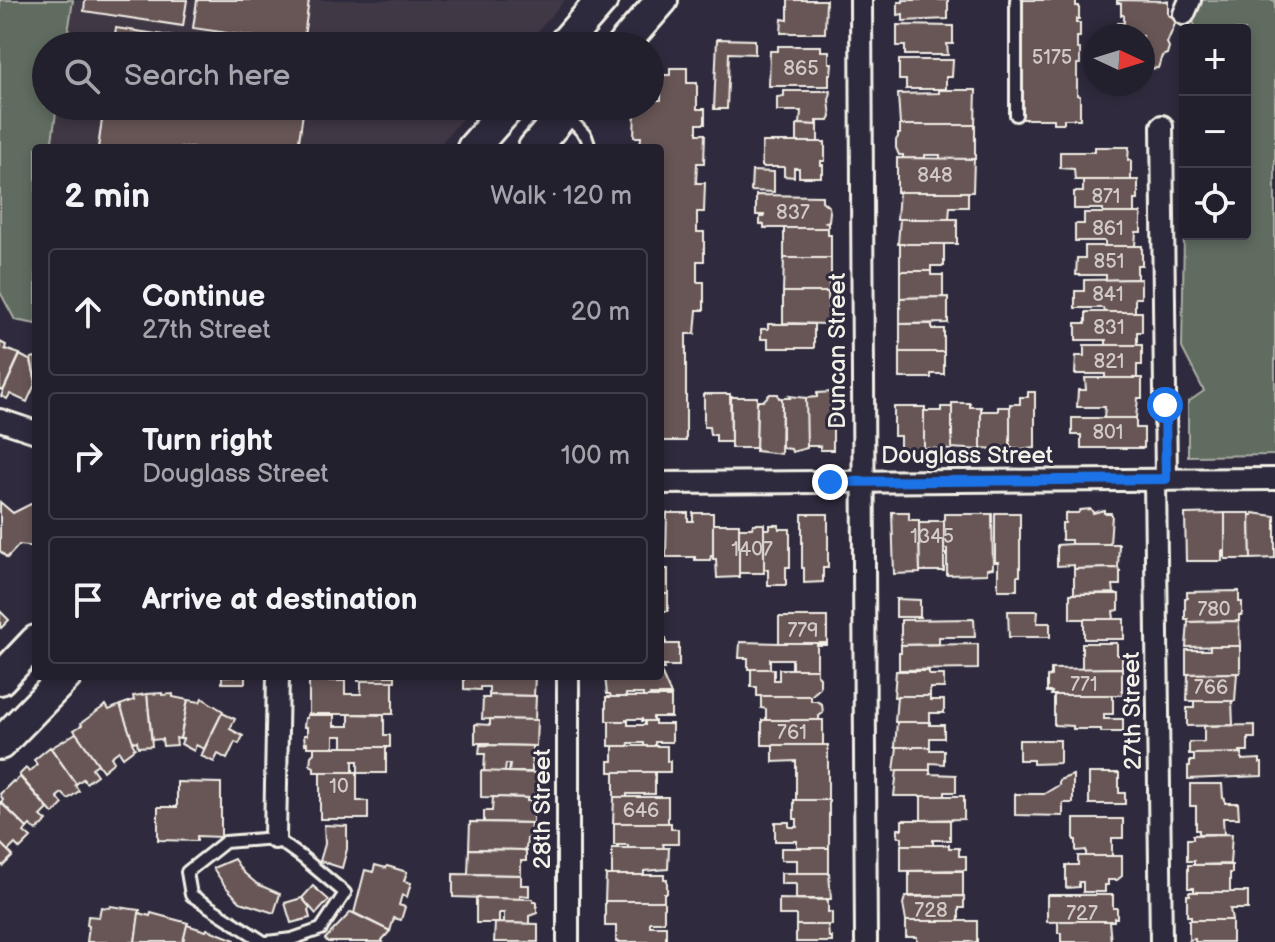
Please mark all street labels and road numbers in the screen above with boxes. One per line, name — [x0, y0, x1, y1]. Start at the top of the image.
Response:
street label: Duncan Street — [823, 272, 852, 429]
street label: Douglass Street — [881, 441, 1054, 470]
street label: 27th Street — [1117, 651, 1148, 770]
street label: 28th Street — [528, 748, 557, 869]

